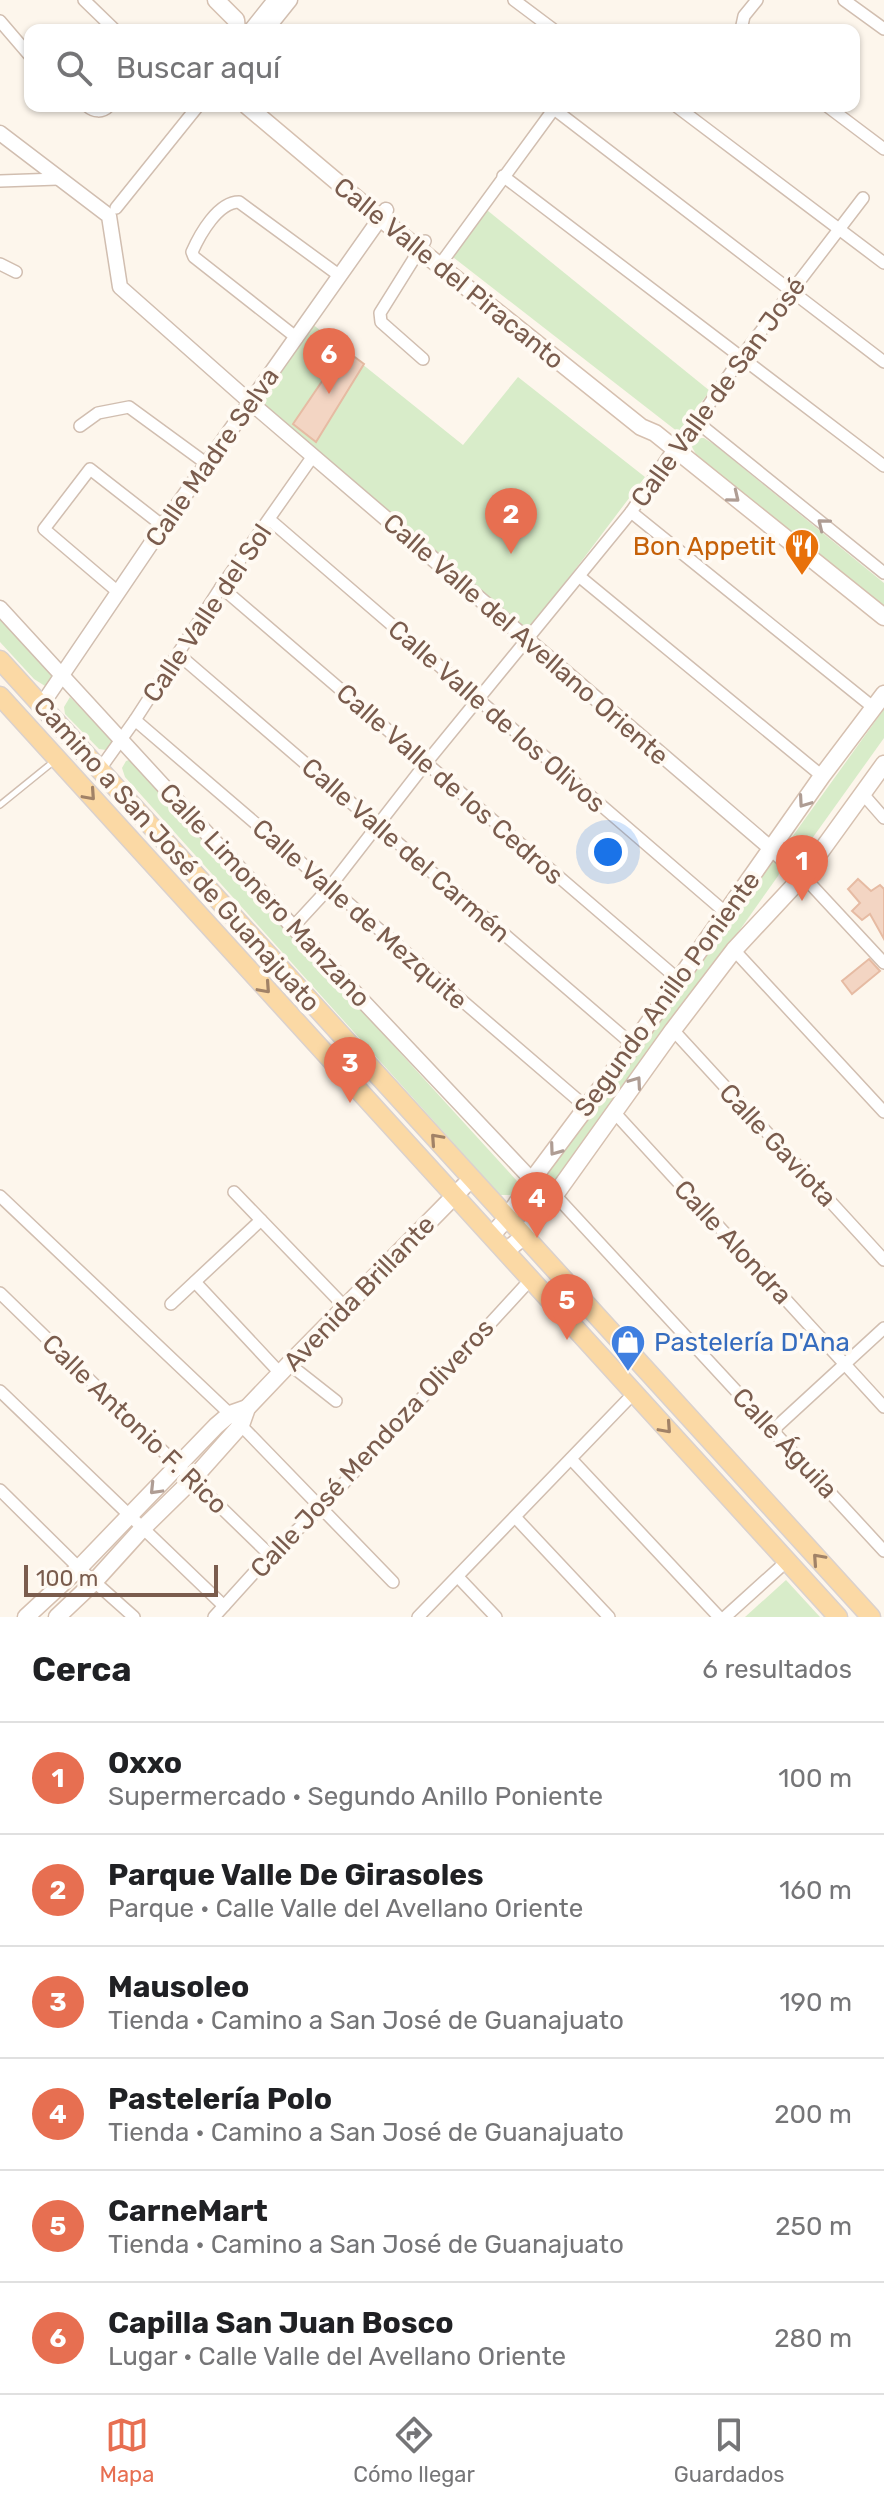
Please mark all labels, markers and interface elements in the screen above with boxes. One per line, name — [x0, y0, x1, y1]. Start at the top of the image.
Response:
search box — [24, 24, 860, 112]
icon: search — [52, 46, 96, 90]
text: Buscar aquí — [116, 50, 280, 86]
street label: Calle Valle del Piracanto — [327, 171, 570, 376]
street label: Calle Valle de San José — [625, 271, 812, 513]
pin: 6 — [303, 328, 355, 394]
street label: Calle Madre Selva — [139, 362, 286, 553]
one-way arrow — [725, 487, 740, 502]
pin: 2 — [485, 488, 537, 554]
street label: Calle Valle del Avellano Oriente — [377, 507, 675, 772]
street label: Calle Valle del Sol — [136, 518, 278, 708]
one-way arrow — [817, 519, 832, 533]
restaurant icon: Bon Appetit — [783, 527, 821, 577]
place label: Bon Appetit — [633, 531, 776, 562]
street label: Calle Valle de los Olivos — [382, 614, 612, 819]
street label: Calle Valle de los Cedros — [330, 677, 569, 891]
street label: Camino a San José de Guanajuato — [27, 690, 326, 1018]
street label: Calle Valle del Carmén — [295, 752, 516, 949]
street label: Calle Limonero Manzano — [153, 777, 376, 1014]
one-way arrow — [80, 786, 95, 801]
one-way arrow — [799, 793, 814, 807]
street label: Calle Valle de Mezquite — [246, 813, 474, 1016]
your location — [588, 832, 628, 872]
pin: 1 — [776, 835, 828, 901]
street label: Segundo Anillo Poniente — [568, 866, 767, 1123]
one-way arrow — [255, 978, 269, 993]
pin: 3 — [324, 1037, 376, 1103]
one-way arrow — [626, 1076, 641, 1091]
street label: Calle Gaviota — [713, 1077, 843, 1213]
one-way arrow — [431, 1134, 446, 1148]
one-way arrow — [550, 1141, 564, 1155]
pin: 4 — [511, 1172, 563, 1238]
street label: Calle Alondra — [667, 1174, 798, 1311]
street label: Avenida Brillante — [277, 1209, 441, 1378]
pin: 5 — [541, 1274, 593, 1340]
street label: Calle José Mendoza Oliveros — [244, 1313, 500, 1584]
shop icon: Pastelería D'Ana — [609, 1323, 647, 1373]
place label: Pastelería D'Ana — [654, 1327, 850, 1358]
street label: Calle Antonio F. Rico — [36, 1328, 234, 1521]
street label: Calle Águila — [726, 1382, 844, 1505]
one-way arrow — [657, 1419, 671, 1434]
one-way arrow — [150, 1480, 164, 1494]
one-way arrow — [814, 1554, 828, 1569]
scale bar — [24, 1561, 218, 1597]
text: 100 m — [36, 1565, 98, 1592]
text: Cerca — [32, 1649, 131, 1690]
text: 6 resultados — [702, 1654, 852, 1685]
text: Oxxo — [108, 1745, 182, 1781]
text: 1 — [52, 1763, 64, 1794]
text: 100 m — [778, 1763, 852, 1794]
text: Supermercado · Segundo Anillo Poniente — [108, 1781, 603, 1812]
text: Parque Valle De Girasoles — [108, 1857, 484, 1893]
text: 2 — [50, 1875, 66, 1906]
text: 160 m — [779, 1875, 852, 1906]
text: Parque · Calle Valle del Avellano Oriente — [108, 1893, 583, 1924]
text: Mausoleo — [108, 1969, 249, 2005]
text: 3 — [49, 1987, 67, 2018]
text: 190 m — [779, 1987, 852, 2018]
text: Tienda · Camino a San José de Guanajuato — [108, 2005, 624, 2036]
text: Pastelería Polo — [108, 2081, 332, 2117]
text: 4 — [49, 2099, 67, 2130]
text: 200 m — [774, 2099, 852, 2130]
text: Tienda · Camino a San José de Guanajuato — [108, 2117, 624, 2148]
text: CarneMart — [108, 2193, 268, 2229]
text: 5 — [50, 2211, 66, 2242]
text: 250 m — [775, 2211, 852, 2242]
text: Tienda · Camino a San José de Guanajuato — [108, 2229, 624, 2260]
text: Capilla San Juan Bosco — [108, 2305, 454, 2341]
text: 6 — [50, 2323, 66, 2354]
text: 280 m — [774, 2323, 852, 2354]
text: Lugar · Calle Valle del Avellano Oriente — [108, 2341, 566, 2372]
tab: Mapa — [99, 2413, 154, 2488]
tab: Cómo llegar — [353, 2413, 475, 2488]
tab: Guardados — [674, 2413, 784, 2488]

